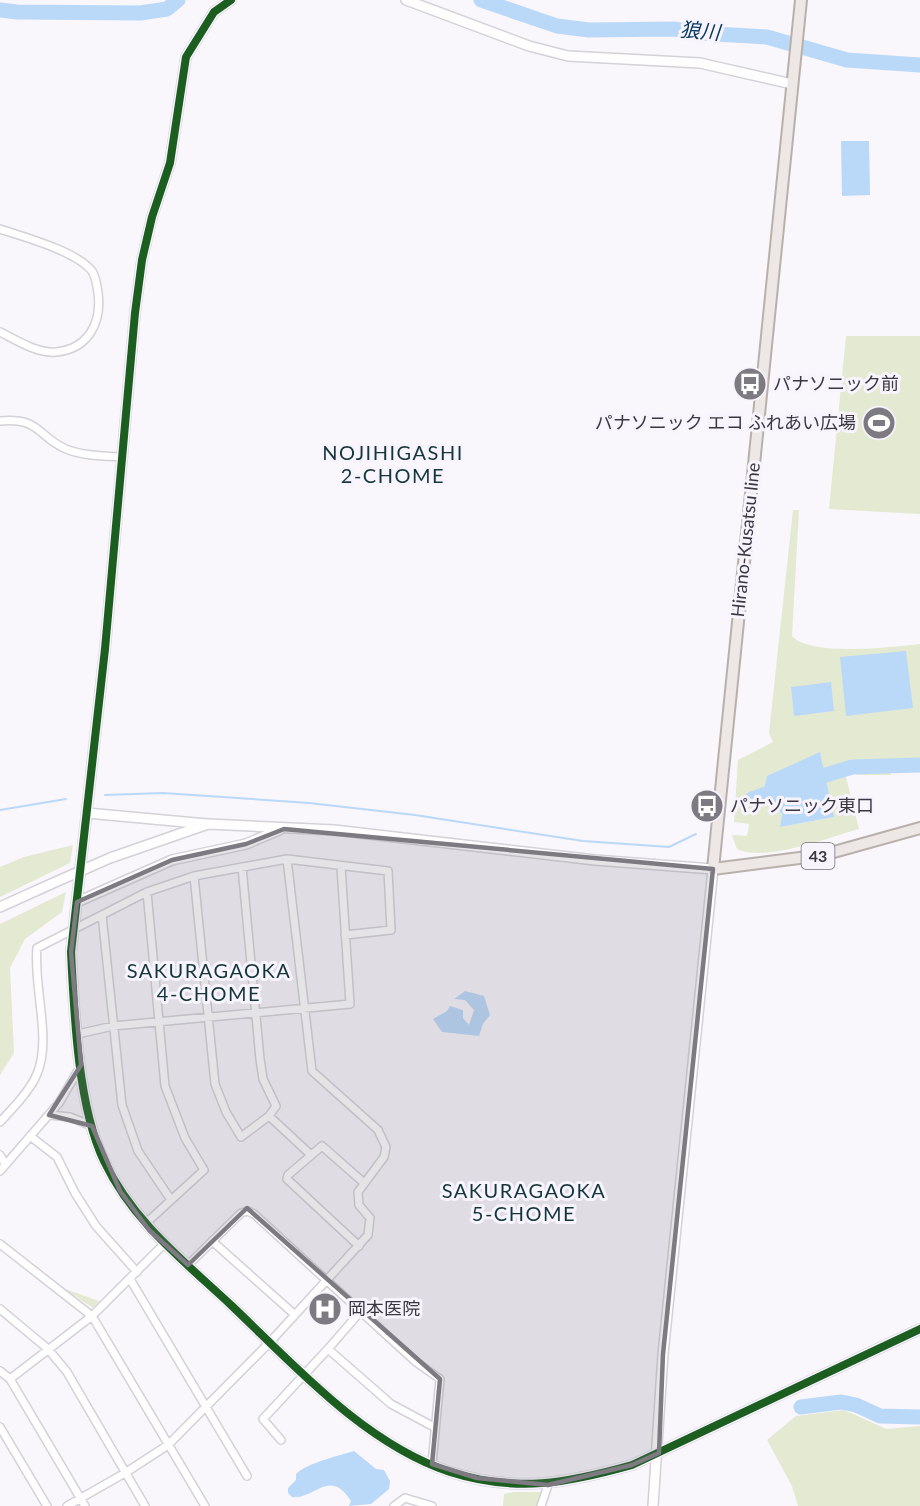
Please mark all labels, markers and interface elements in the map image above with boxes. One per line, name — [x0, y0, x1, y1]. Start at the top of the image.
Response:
water label: 狼川 — [679, 16, 723, 44]
bus stop icon: パナソニック前 — [732, 366, 768, 402]
place label: パナソニック前 — [773, 372, 899, 394]
sports icon: パナソニック エコ ふれあい広場 — [861, 405, 897, 441]
place label: パナソニック エコ ふれあい広場 — [595, 411, 856, 433]
district label: NOJIHIGASHI 2-CHOME — [322, 440, 464, 487]
street label: Hirano-Kusatsu line — [726, 461, 764, 618]
bus stop icon: パナソニック東口 — [689, 788, 725, 824]
place label: パナソニック東口 — [730, 794, 874, 816]
road number: 43 — [802, 843, 834, 869]
district label: SAKURAGAOKA 4-CHOME — [127, 958, 291, 1005]
district label: SAKURAGAOKA 5-CHOME — [442, 1178, 606, 1225]
hospital icon: 岡本医院 — [307, 1291, 343, 1327]
place label: 岡本医院 — [348, 1297, 420, 1319]

